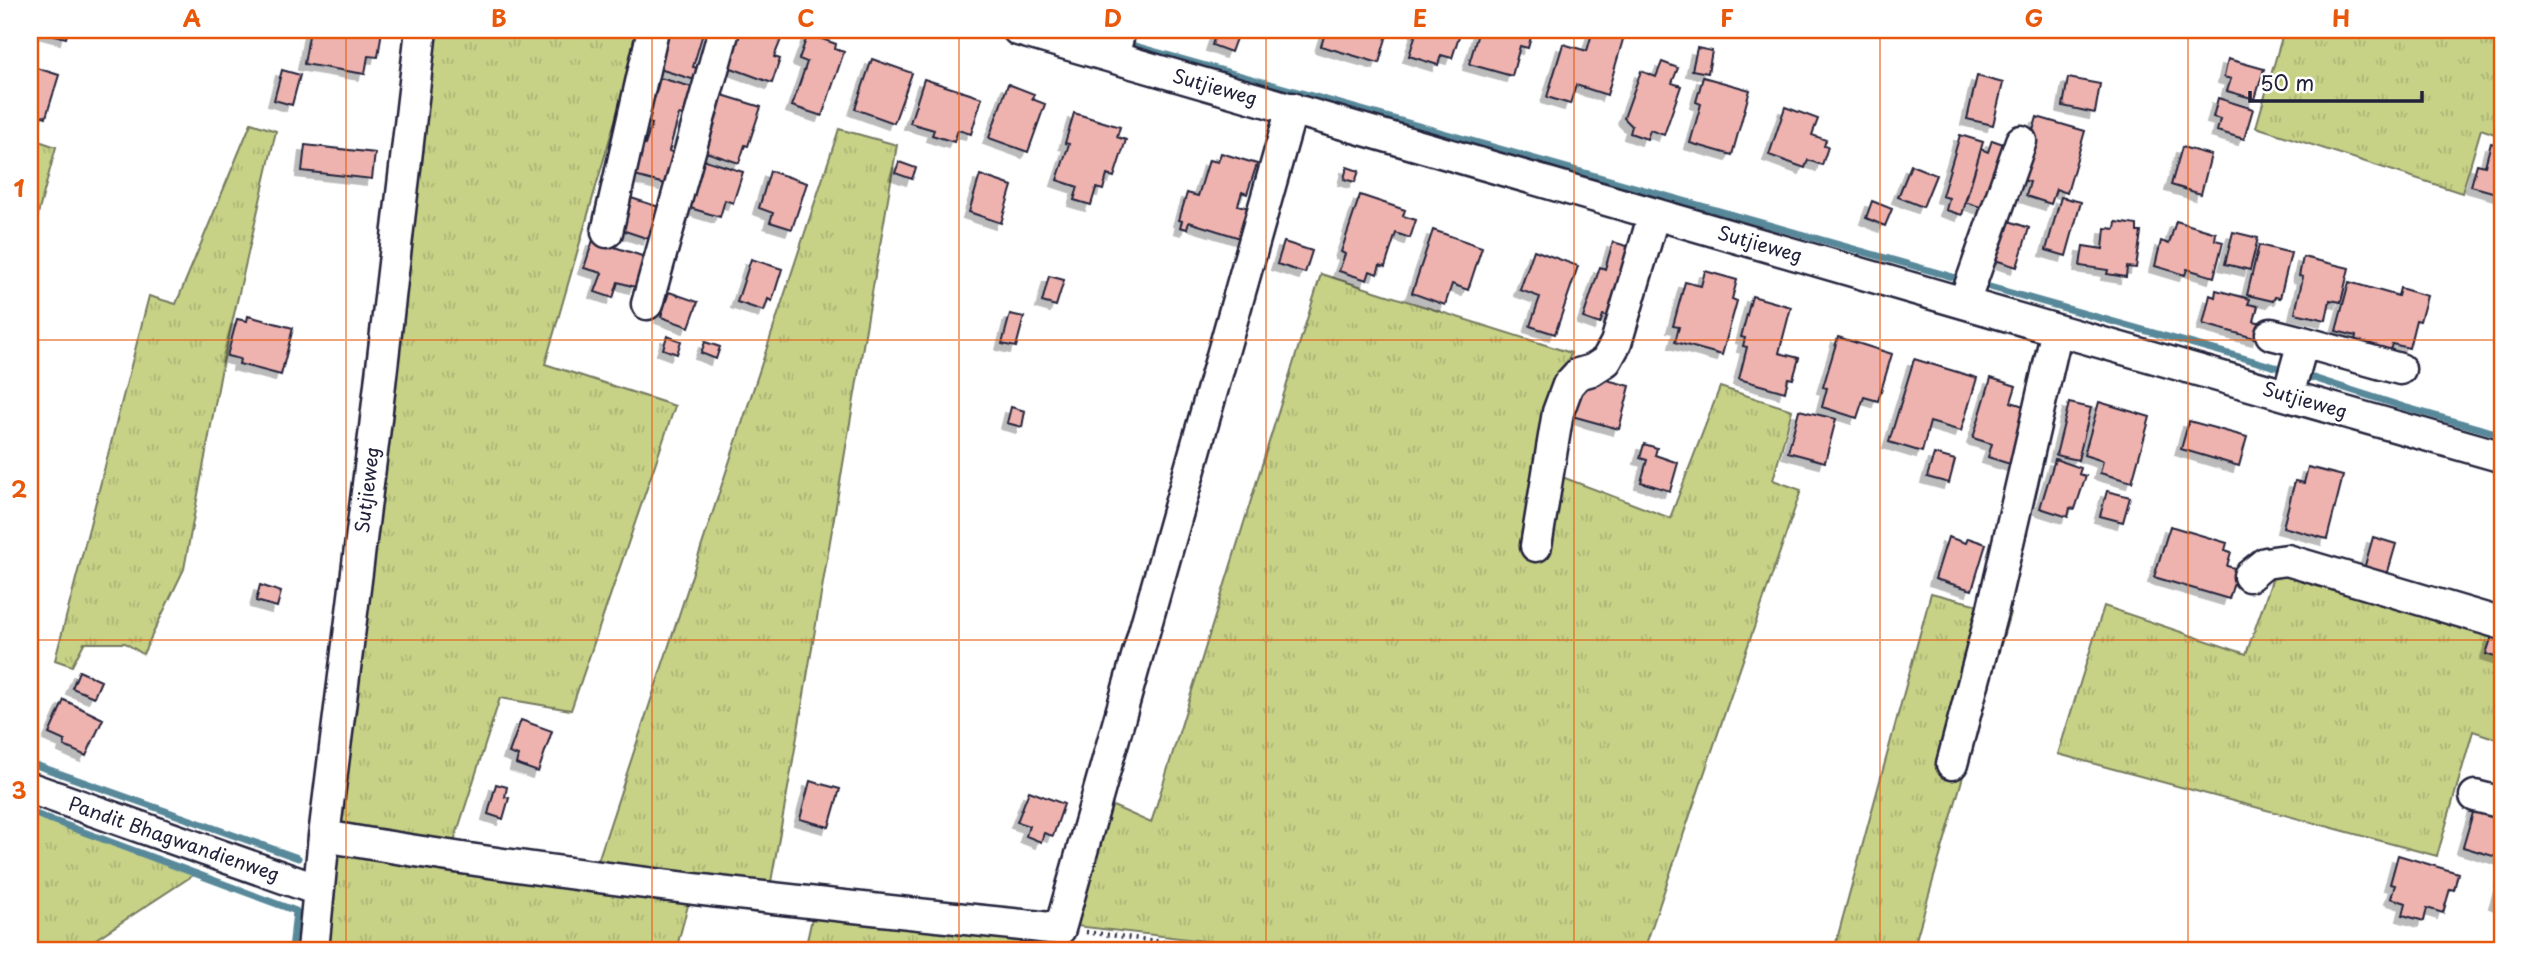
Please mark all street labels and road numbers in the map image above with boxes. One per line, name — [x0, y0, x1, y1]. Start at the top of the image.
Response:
street label: Sutjieweg — [1170, 61, 1261, 111]
street label: Sutjieweg — [1715, 218, 1806, 268]
street label: Sutjieweg — [2260, 374, 2351, 424]
street label: Sutjieweg — [347, 445, 385, 535]
street label: Pandit Bhagwandienweg — [65, 789, 284, 887]

